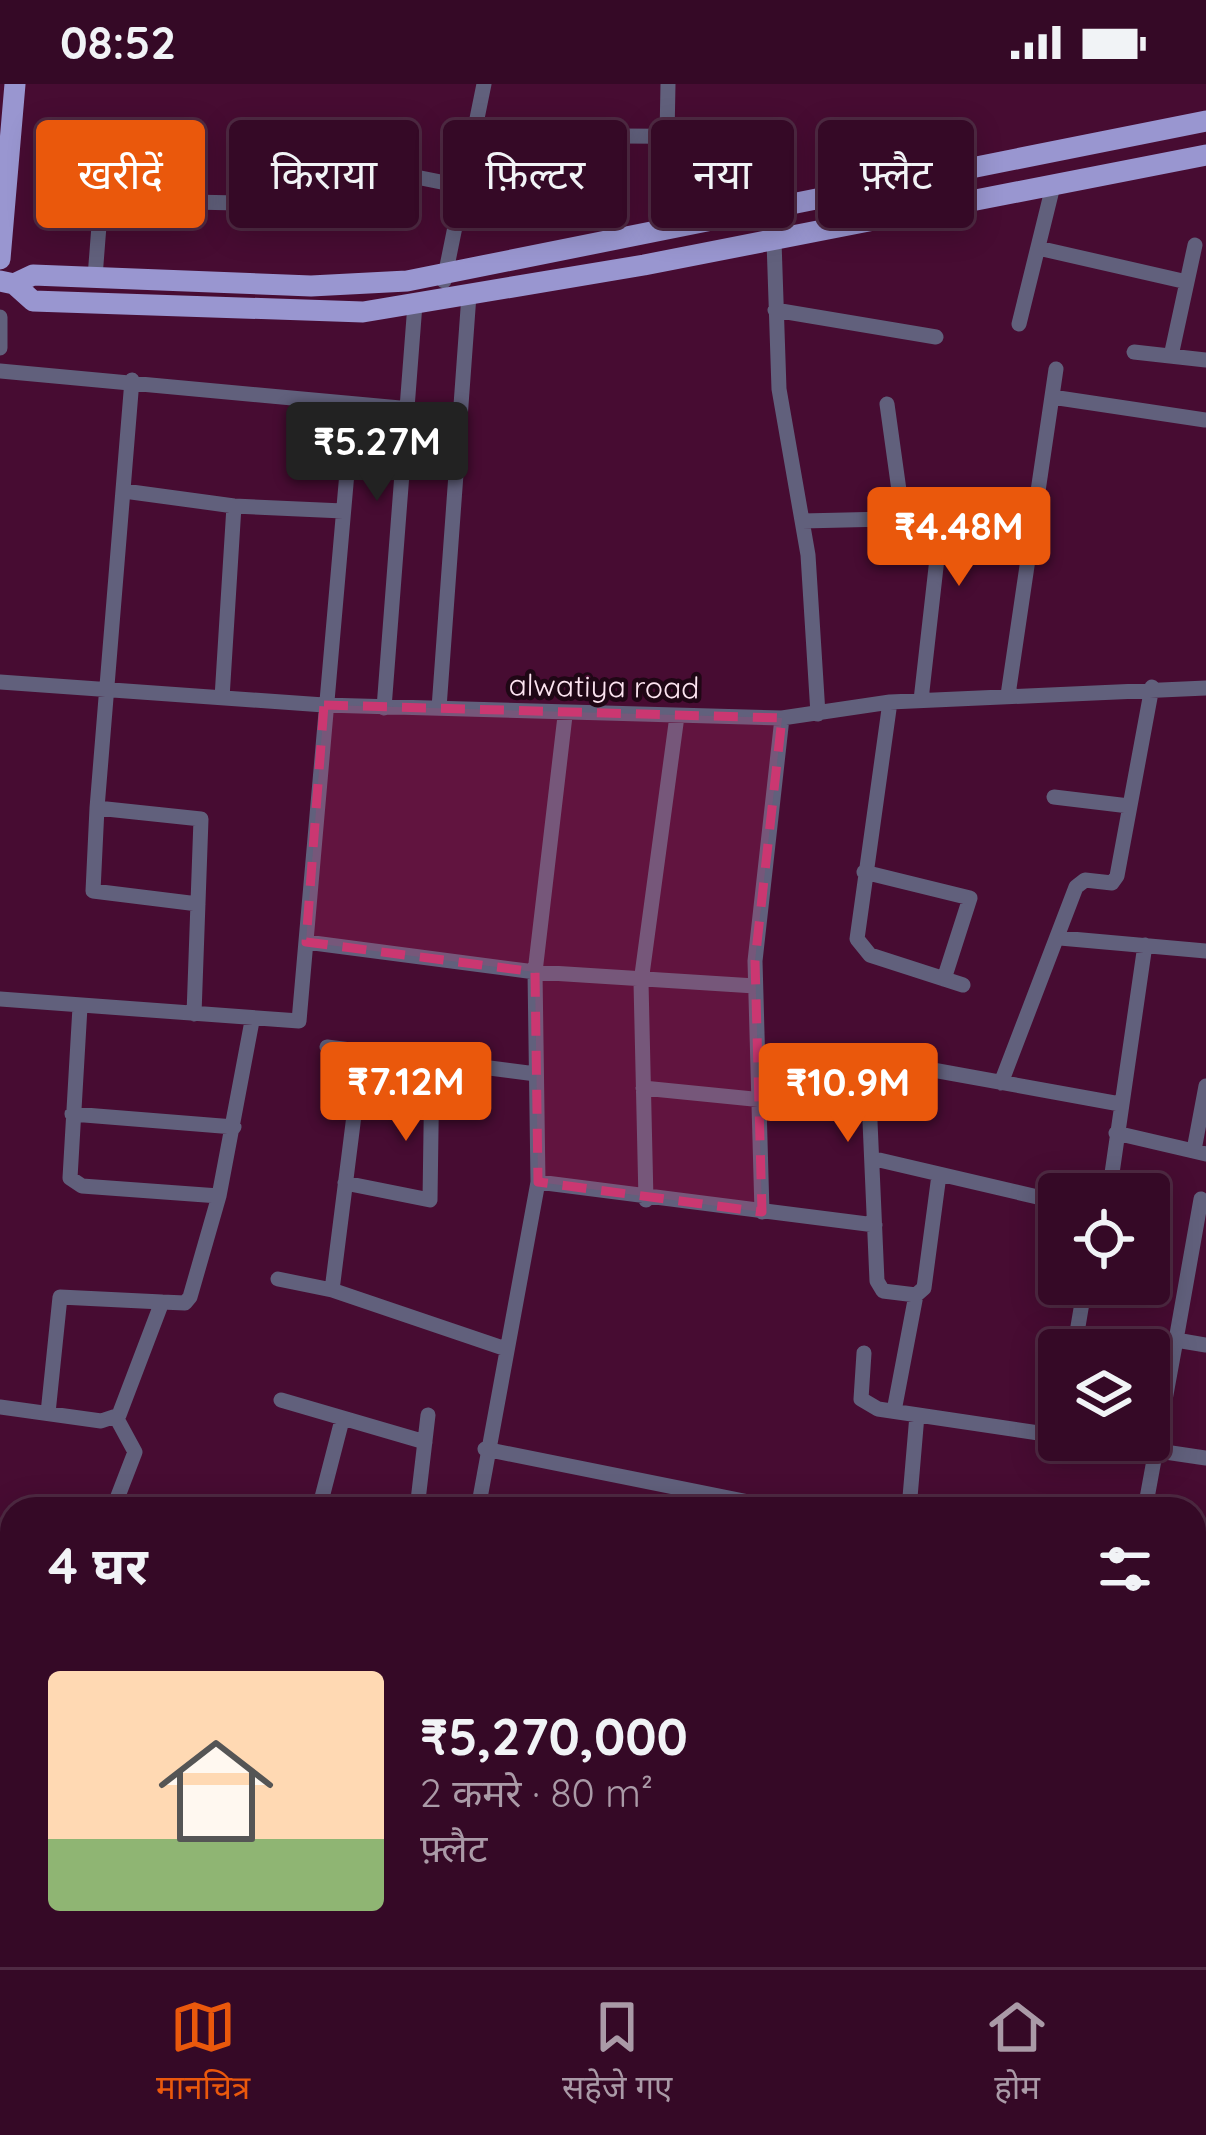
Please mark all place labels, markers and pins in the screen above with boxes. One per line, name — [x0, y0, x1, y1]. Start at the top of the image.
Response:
pin: ₹5.27M — [279, 402, 475, 504]
pin: ₹4.48M — [861, 487, 1057, 589]
pin: ₹7.12M — [308, 1042, 504, 1144]
pin: ₹10.9M — [750, 1043, 946, 1145]

